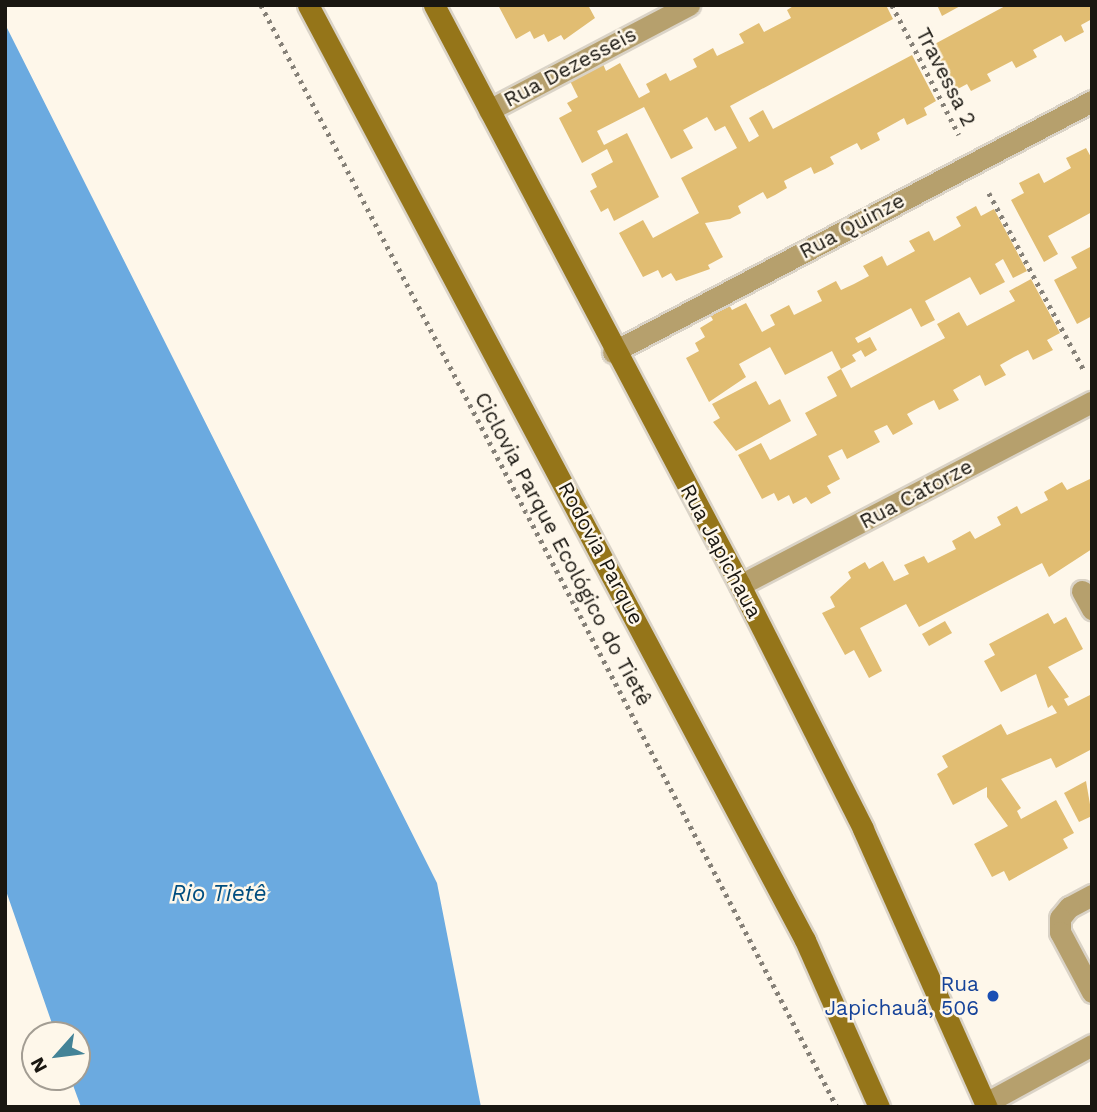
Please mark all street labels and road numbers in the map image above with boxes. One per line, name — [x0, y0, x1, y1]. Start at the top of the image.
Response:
street label: Rua Dezesseis — [499, 21, 641, 113]
street label: Travessa 2 — [910, 23, 982, 131]
street label: Rua Quinze — [795, 188, 909, 264]
street label: Ciclovia Parque Ecológico do Tietê — [469, 387, 657, 711]
street label: Rua Catorze — [855, 454, 977, 534]
street label: Rodovia Parque — [553, 477, 649, 629]
street label: Rua Japichaua — [675, 479, 767, 623]

